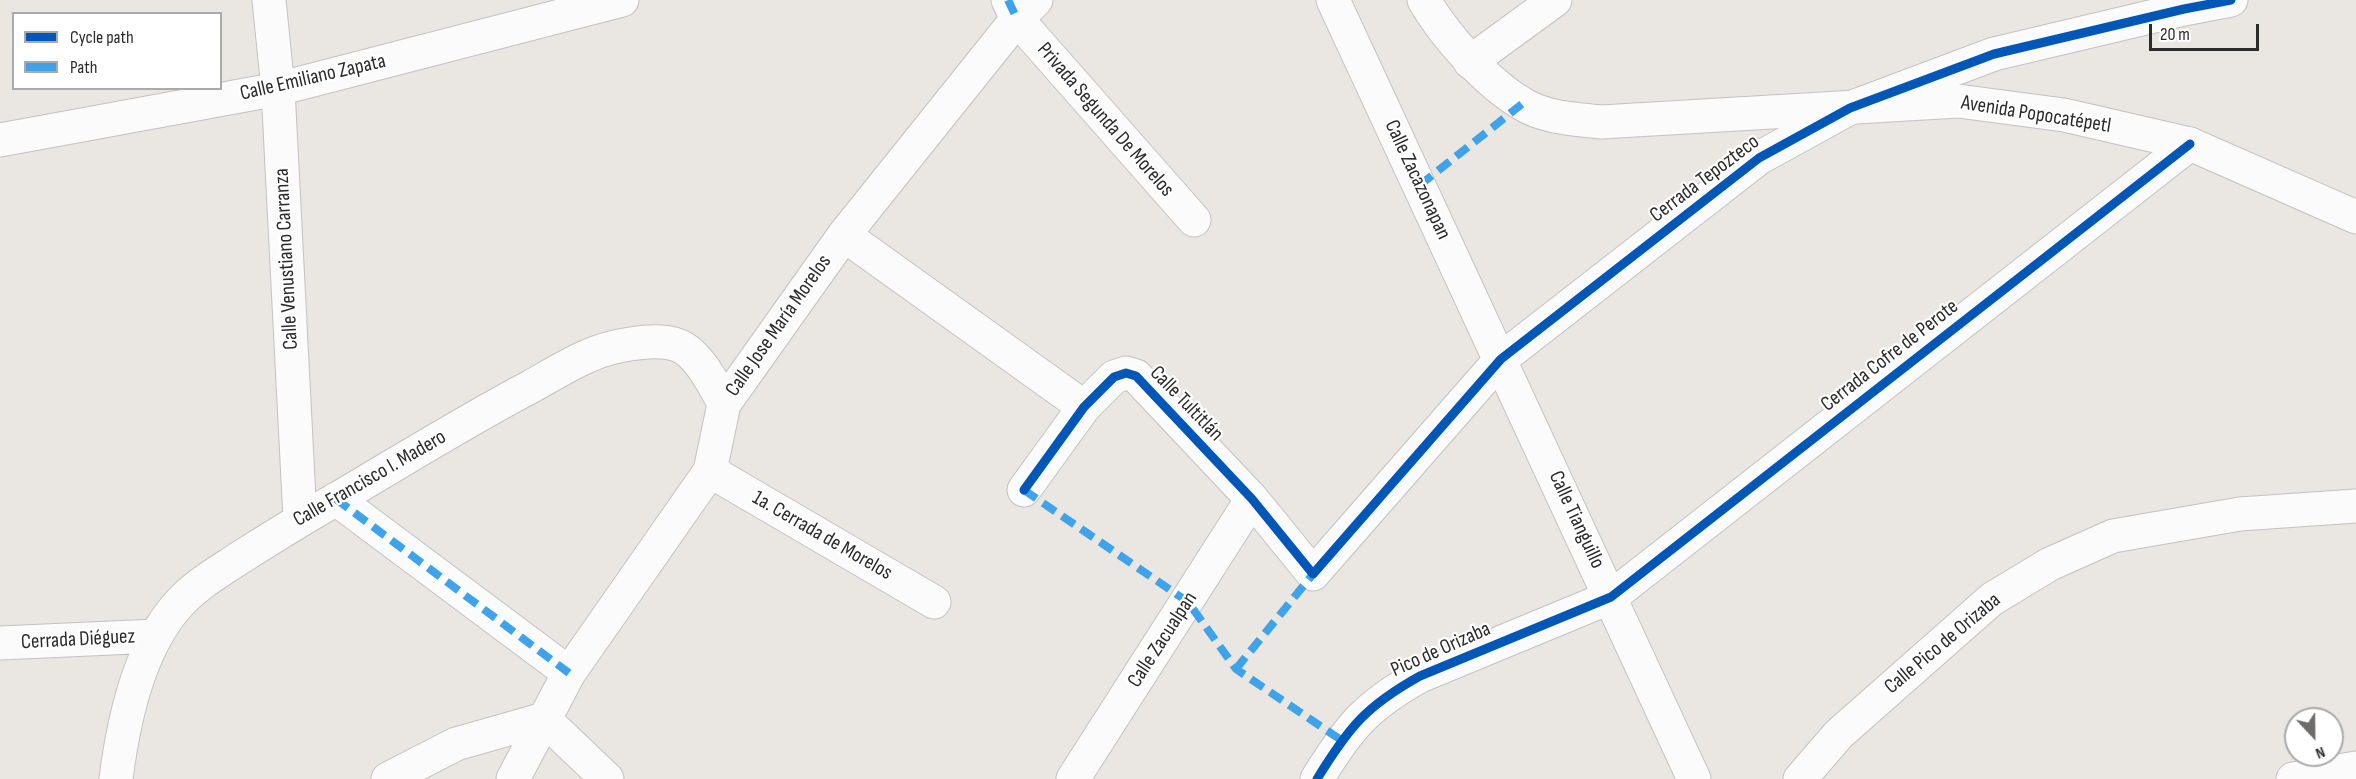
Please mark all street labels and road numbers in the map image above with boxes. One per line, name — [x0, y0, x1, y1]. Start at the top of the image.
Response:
street label: Privada Segunda De Morelos — [1031, 38, 1179, 202]
street label: Calle Emiliano Zapata — [238, 49, 388, 107]
street label: Avenida Popocatépetl — [1959, 91, 2113, 139]
street label: Calle Zacazonapan — [1378, 116, 1456, 244]
street label: Cerrada Tepozteco — [1645, 130, 1765, 228]
street label: Calle Venustiano Carranza — [270, 168, 304, 350]
street label: Calle Jose María Morelos — [721, 250, 837, 402]
street label: Cerrada Cofre de Perote — [1816, 294, 1964, 418]
street label: Calle Tultitlán — [1144, 361, 1228, 447]
street label: Calle Francisco I. Madero — [289, 425, 451, 533]
street label: Calle Tianguillo — [1542, 467, 1610, 573]
street label: 1a. Cerrada de Morelos — [748, 486, 896, 586]
street label: Calle Zacualpan — [1123, 587, 1203, 693]
street label: Calle Pico de Orizaba — [1880, 588, 2006, 700]
street label: Pico de Orizaba — [1387, 617, 1495, 683]
street label: Cerrada Diéguez — [20, 624, 136, 656]

